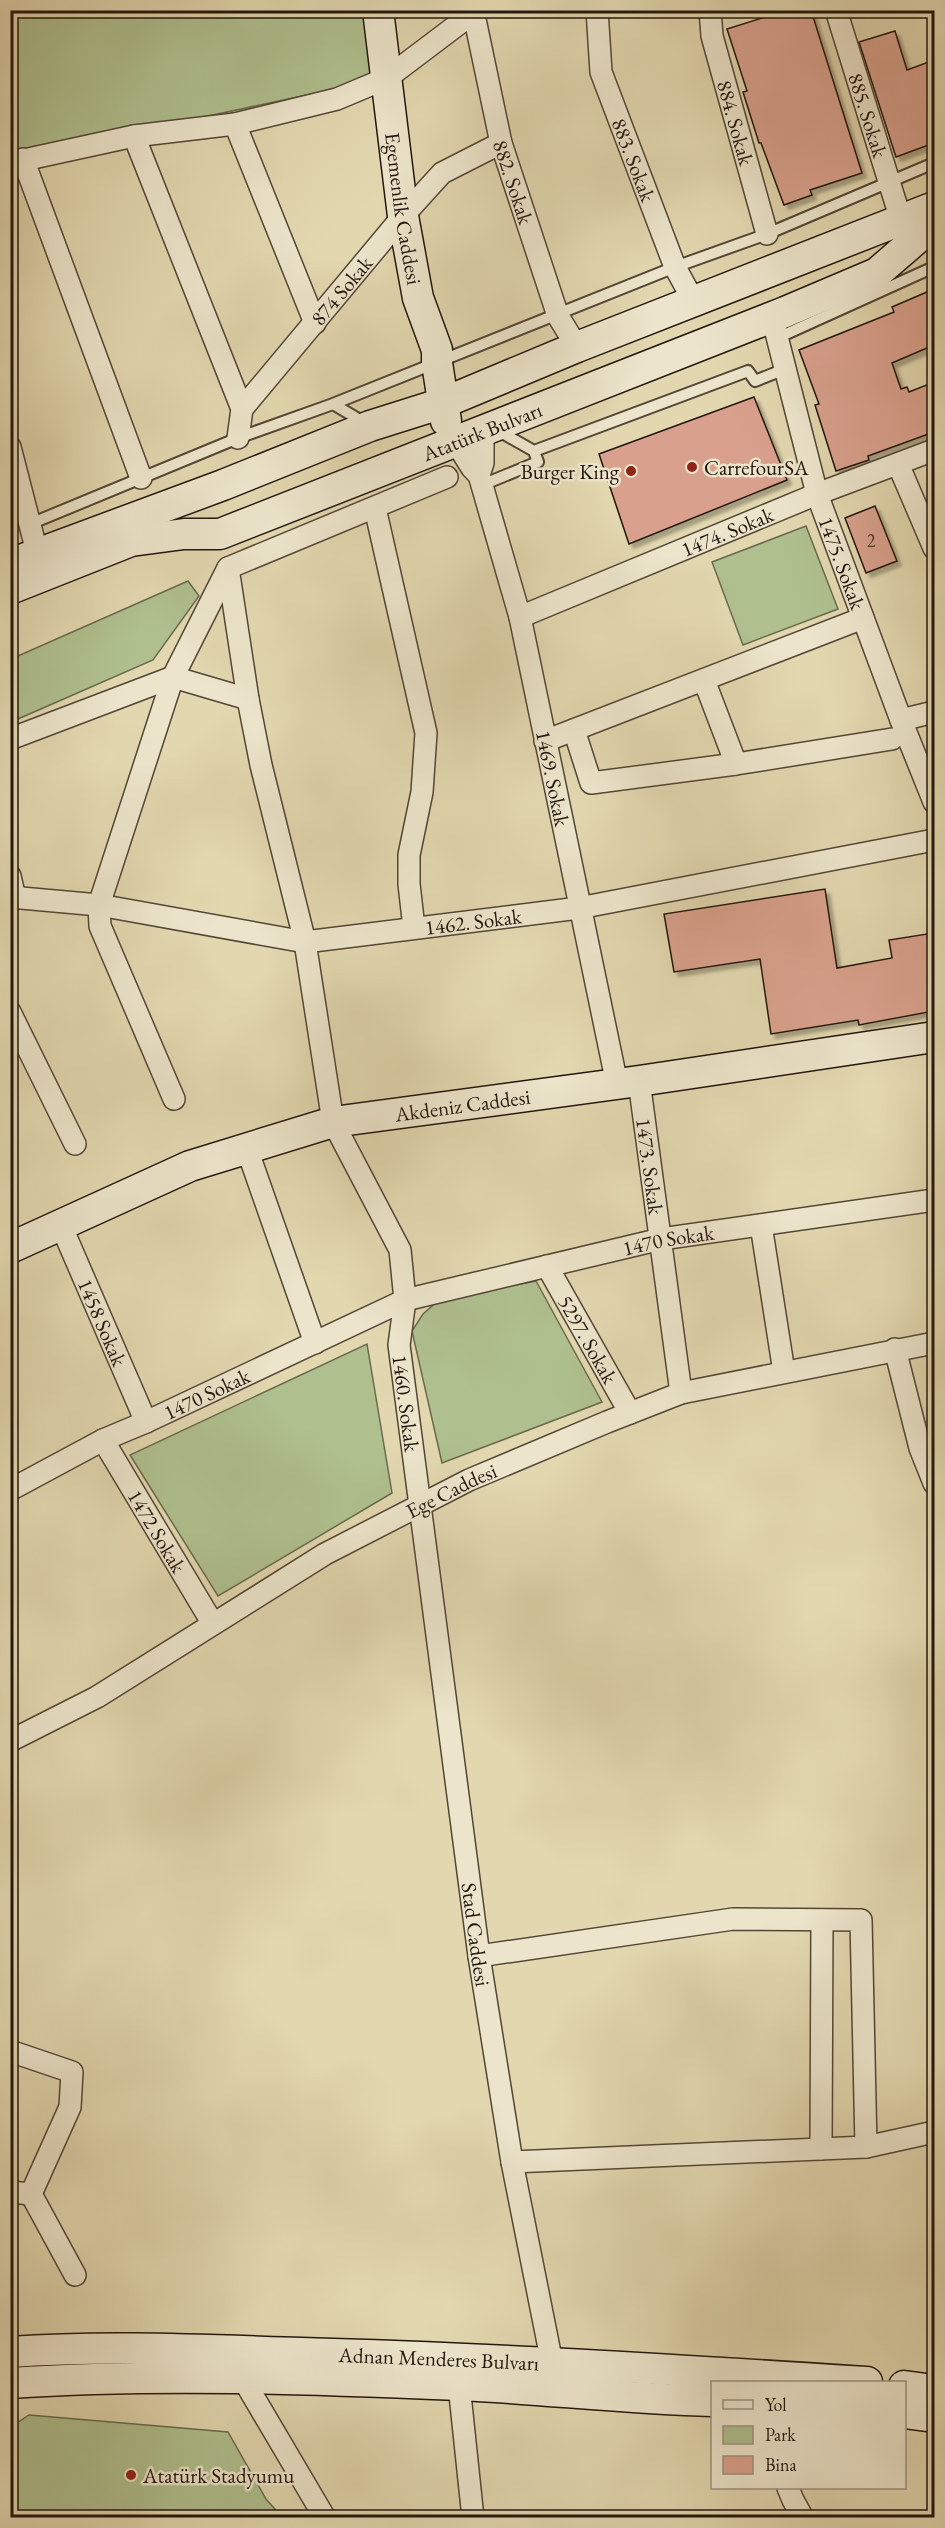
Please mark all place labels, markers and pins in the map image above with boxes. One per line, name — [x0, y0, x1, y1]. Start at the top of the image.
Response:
place label: CarrefourSA — [704, 454, 809, 481]
place label: Burger King — [520, 458, 620, 485]
marker: CarrefourSA — [685, 460, 699, 474]
marker: Burger King — [624, 464, 638, 478]
place label: Atatürk Stadyumu — [142, 2462, 294, 2489]
marker: Atatürk Stadyumu — [124, 2468, 138, 2482]

